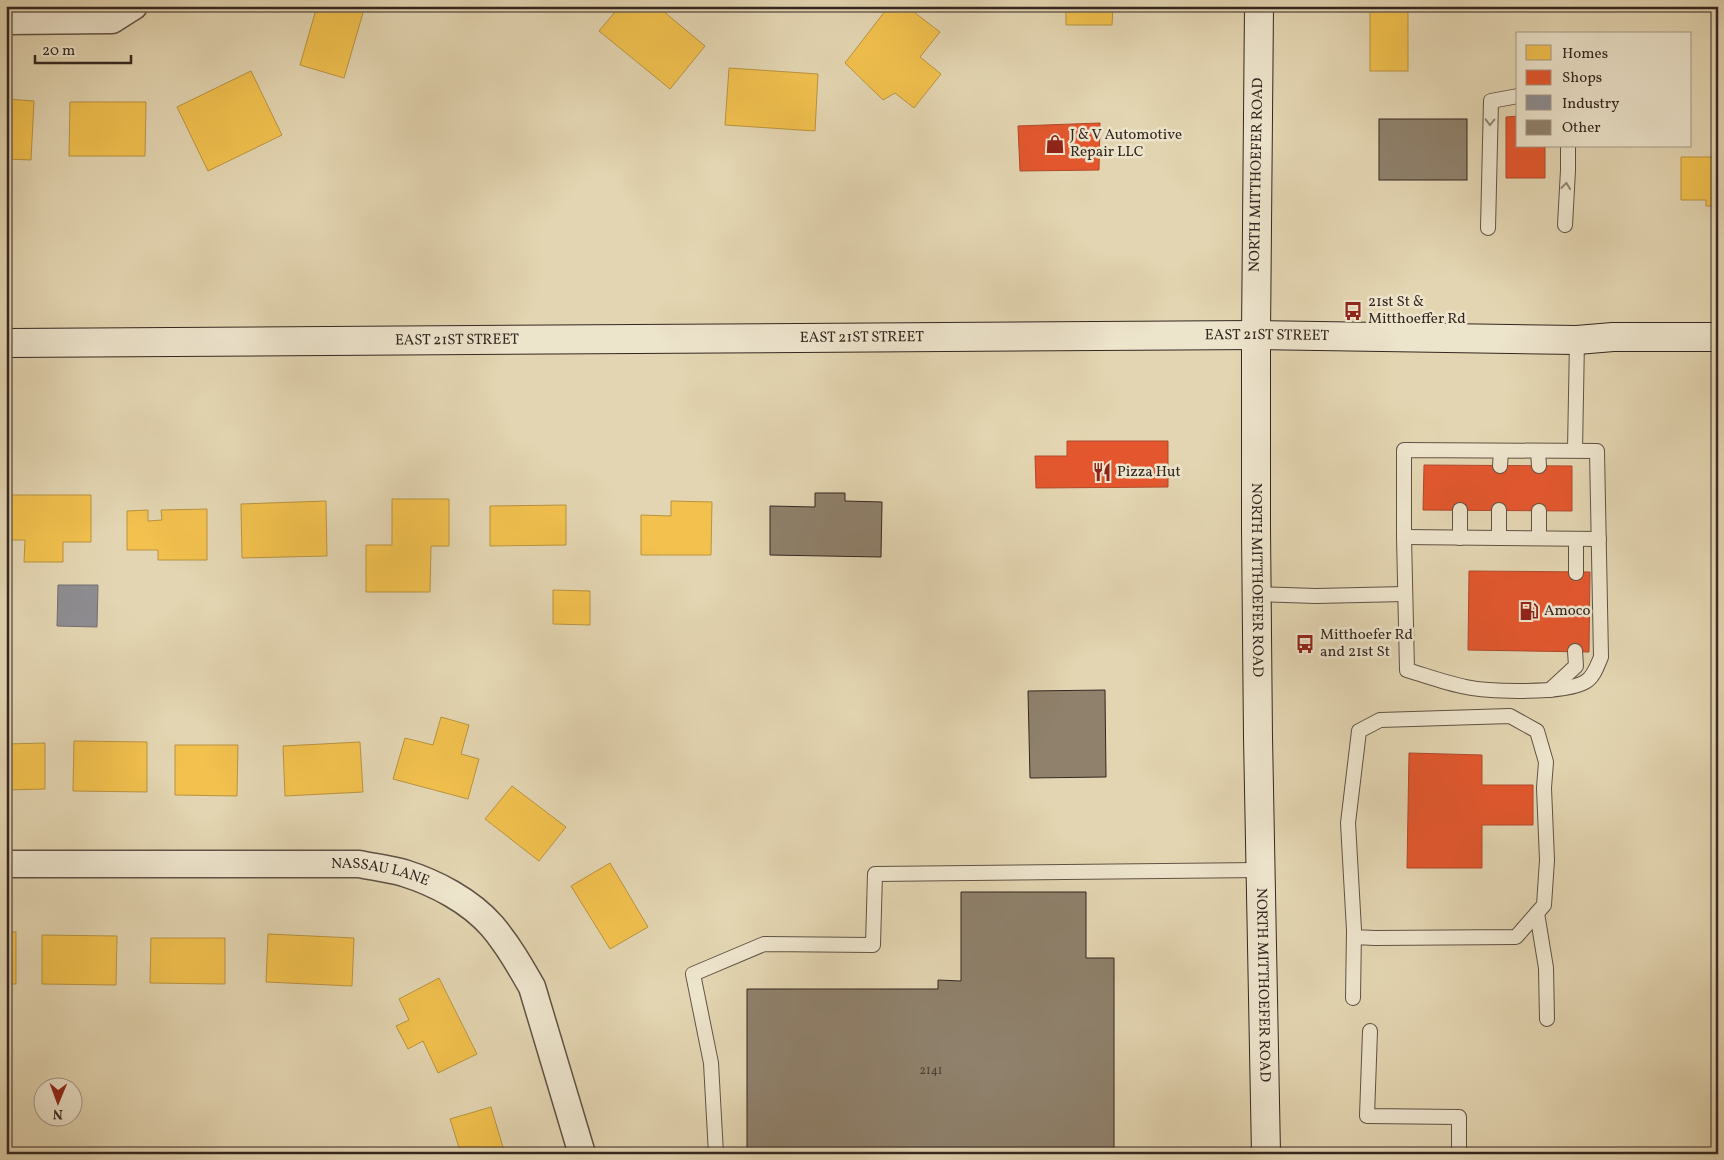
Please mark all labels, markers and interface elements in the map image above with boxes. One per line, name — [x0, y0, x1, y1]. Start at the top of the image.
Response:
scale bar — [35, 32, 131, 64]
legend — [1516, 32, 1692, 148]
text: 20 m — [42, 41, 75, 62]
text: Homes — [1562, 44, 1608, 65]
text: Shops — [1562, 68, 1602, 89]
street label: NORTH MITTHOEFER ROAD — [1245, 78, 1269, 272]
text: Industry — [1562, 94, 1619, 115]
one-way arrow — [1485, 118, 1495, 126]
text: Other — [1562, 118, 1601, 139]
place label: J & V Automotive Repair LLC — [1070, 125, 1182, 163]
shop icon: J & V Automotive Repair LLC — [1044, 133, 1066, 155]
one-way arrow — [1560, 181, 1571, 189]
place label: 21st St & Mitthoeffer Rd — [1368, 292, 1466, 330]
bus stop icon: 21st St & Mitthoeffer Rd — [1342, 300, 1364, 322]
street label: EAST 21ST STREET — [1205, 324, 1329, 347]
street label: EAST 21ST STREET — [800, 327, 924, 348]
street label: EAST 21ST STREET — [395, 329, 519, 351]
restaurant icon: Pizza Hut — [1091, 461, 1113, 483]
place label: Pizza Hut — [1117, 462, 1181, 483]
street label: NORTH MITTHOEFER ROAD — [1246, 483, 1268, 677]
fuel station icon: Amoco — [1518, 600, 1540, 622]
place label: Amoco — [1544, 601, 1591, 622]
place label: Mitthoefer Rd and 21st St — [1320, 625, 1413, 663]
bus stop icon: Mitthoefer Rd and 21st St — [1294, 633, 1316, 655]
street label: NASSAU LANE — [331, 854, 433, 892]
street label: NORTH MITTHOEFER ROAD — [1250, 887, 1275, 1082]
house number: 2141 — [920, 1063, 942, 1079]
north arrow — [32, 1078, 82, 1128]
text: N — [53, 1104, 63, 1123]

